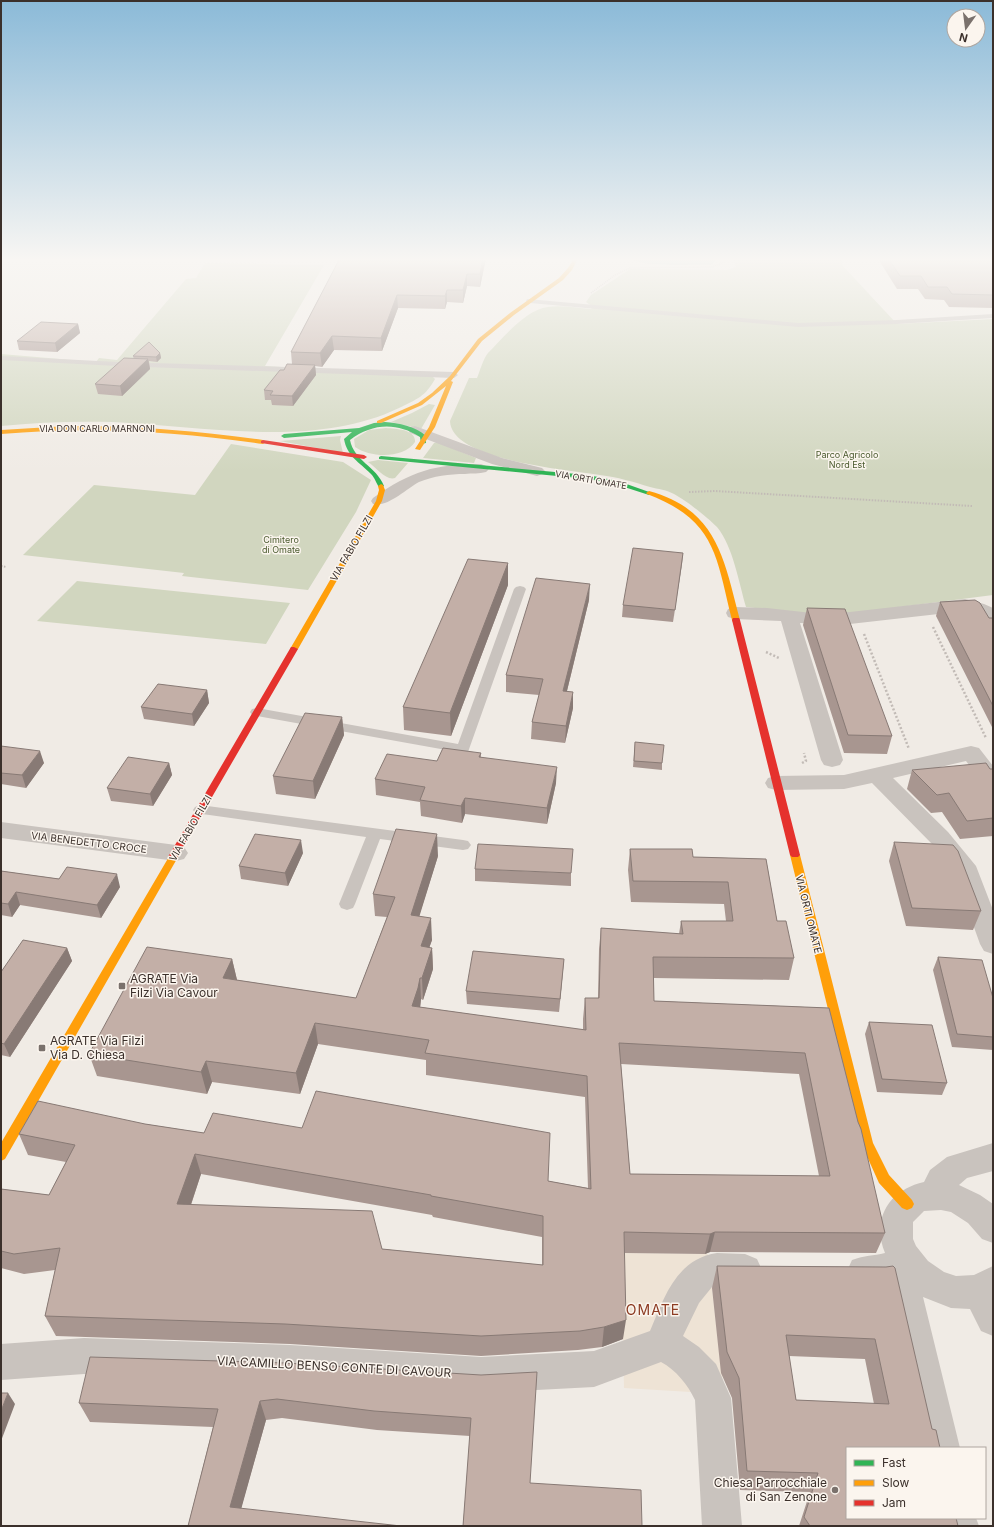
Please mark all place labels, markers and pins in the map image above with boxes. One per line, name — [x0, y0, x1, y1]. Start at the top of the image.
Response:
place label: AGRATE Via Filzi Via Cavour — [130, 971, 218, 1000]
marker: AGRATE Via Filzi Via Cavour — [117, 981, 127, 991]
place label: AGRATE Via Filzi Via D. Chiesa — [50, 1033, 144, 1062]
marker: AGRATE Via Filzi Via D. Chiesa — [37, 1043, 47, 1053]
place label: Chiesa Parrocchiale di San Zenone — [714, 1475, 827, 1504]
marker: Chiesa Parrocchiale di San Zenone — [830, 1485, 840, 1495]

